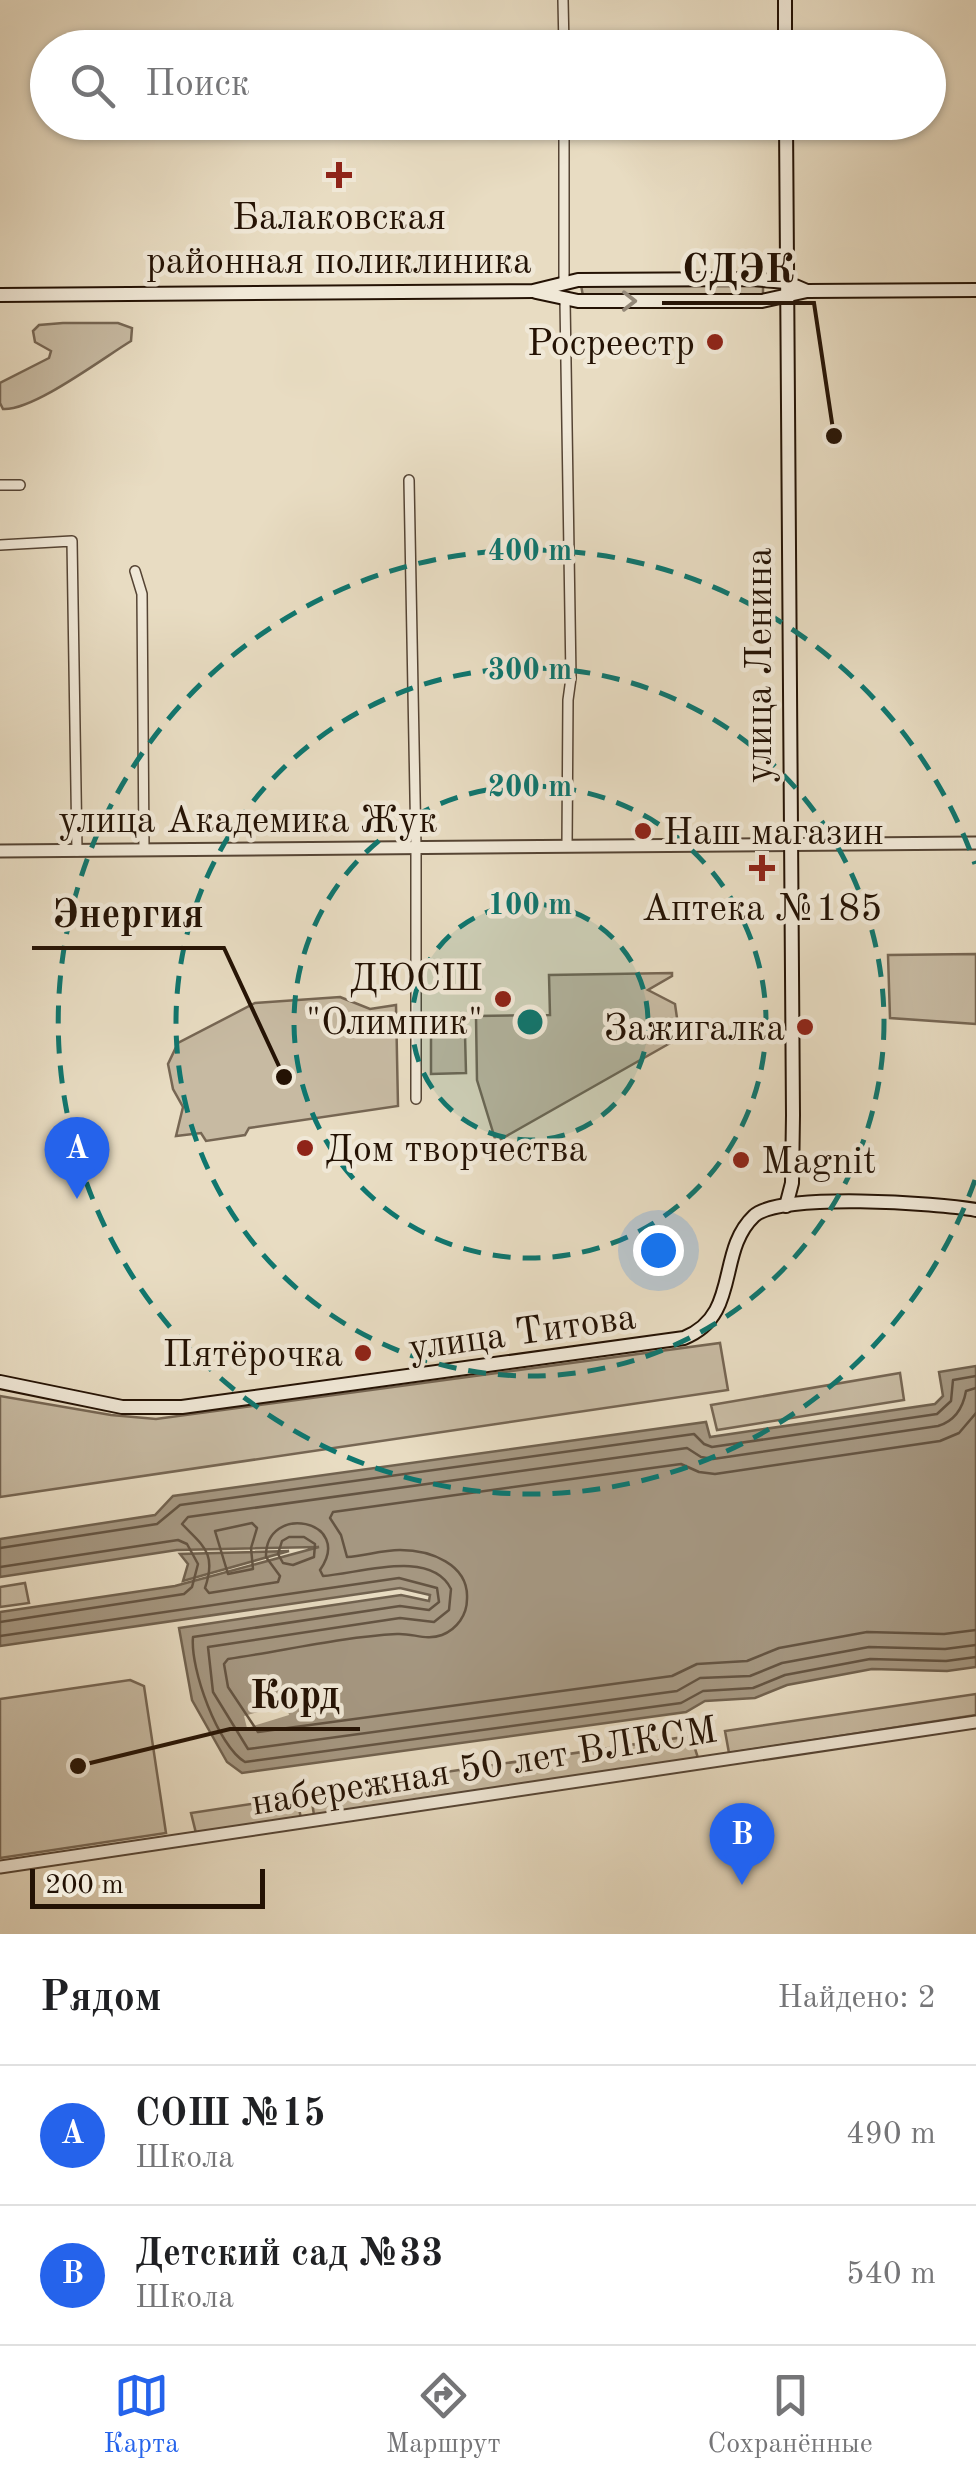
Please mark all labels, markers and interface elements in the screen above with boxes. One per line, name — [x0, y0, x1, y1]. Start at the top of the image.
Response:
search box — [30, 30, 946, 140]
icon: search — [65, 58, 120, 113]
text: Поиск — [145, 66, 250, 104]
marker: Балаковская районная поликлиника — [326, 162, 352, 188]
place label: Балаковская районная поликлиника — [146, 200, 532, 282]
callout: СДЭК — [662, 233, 814, 303]
text: СДЭК — [682, 252, 794, 292]
one-way arrow — [622, 290, 638, 312]
place label: Росреестр — [527, 326, 695, 364]
marker: Росреестр — [704, 331, 726, 353]
text: 400 m — [488, 537, 572, 567]
street label: улица Ленина — [742, 547, 780, 783]
text: 300 m — [488, 656, 572, 686]
text: 200 m — [488, 773, 572, 803]
street label: улица Академика Жук — [58, 803, 438, 841]
place label: Наш магазин — [663, 815, 884, 853]
marker: Наш магазин — [632, 820, 654, 842]
marker: Аптека №185 — [751, 857, 773, 879]
callout: Энергия — [32, 878, 224, 948]
text: 100 m — [488, 891, 572, 921]
place label: Аптека №185 — [642, 891, 882, 929]
text: Энергия — [52, 897, 204, 937]
place label: ДЮСШ "Олимпик" — [306, 961, 483, 1043]
marker: ДЮСШ "Олимпик" — [492, 988, 514, 1010]
centre of rings — [512, 1004, 548, 1040]
place label: Зажигалка — [604, 1011, 785, 1049]
marker: Зажигалка — [794, 1016, 816, 1038]
pin: A — [44, 1116, 110, 1199]
place label: Дом творчества — [325, 1132, 587, 1170]
marker: Дом творчества — [294, 1137, 316, 1159]
place label: Magnit — [761, 1144, 876, 1182]
marker: Magnit — [730, 1149, 752, 1171]
your location — [633, 1225, 684, 1276]
street label: улица Титова — [406, 1299, 639, 1369]
place label: Пятёрочка — [162, 1337, 343, 1375]
marker: Пятёрочка — [352, 1342, 374, 1364]
callout: Корд — [230, 1659, 360, 1729]
text: Корд — [250, 1678, 340, 1718]
street label: набережная 50 лет ВЛКСМ — [249, 1712, 720, 1824]
pin: B — [710, 1802, 774, 1885]
scale bar — [30, 1864, 265, 1908]
text: 200 m — [45, 1872, 124, 1900]
text: Рядом — [40, 1978, 162, 2020]
text: Найдено: 2 — [777, 1983, 936, 2015]
text: СОШ №15 — [135, 2096, 325, 2134]
text: A — [60, 2119, 85, 2151]
text: 490 m — [846, 2119, 936, 2151]
text: Школа — [135, 2143, 234, 2175]
text: Детский сад №33 — [135, 2236, 443, 2274]
text: B — [61, 2259, 84, 2291]
text: 540 m — [846, 2259, 936, 2291]
text: Школа — [135, 2283, 234, 2315]
tab: Карта — [103, 2368, 179, 2463]
tab: Маршрут — [386, 2368, 501, 2463]
tab: Сохранённые — [707, 2368, 873, 2463]

